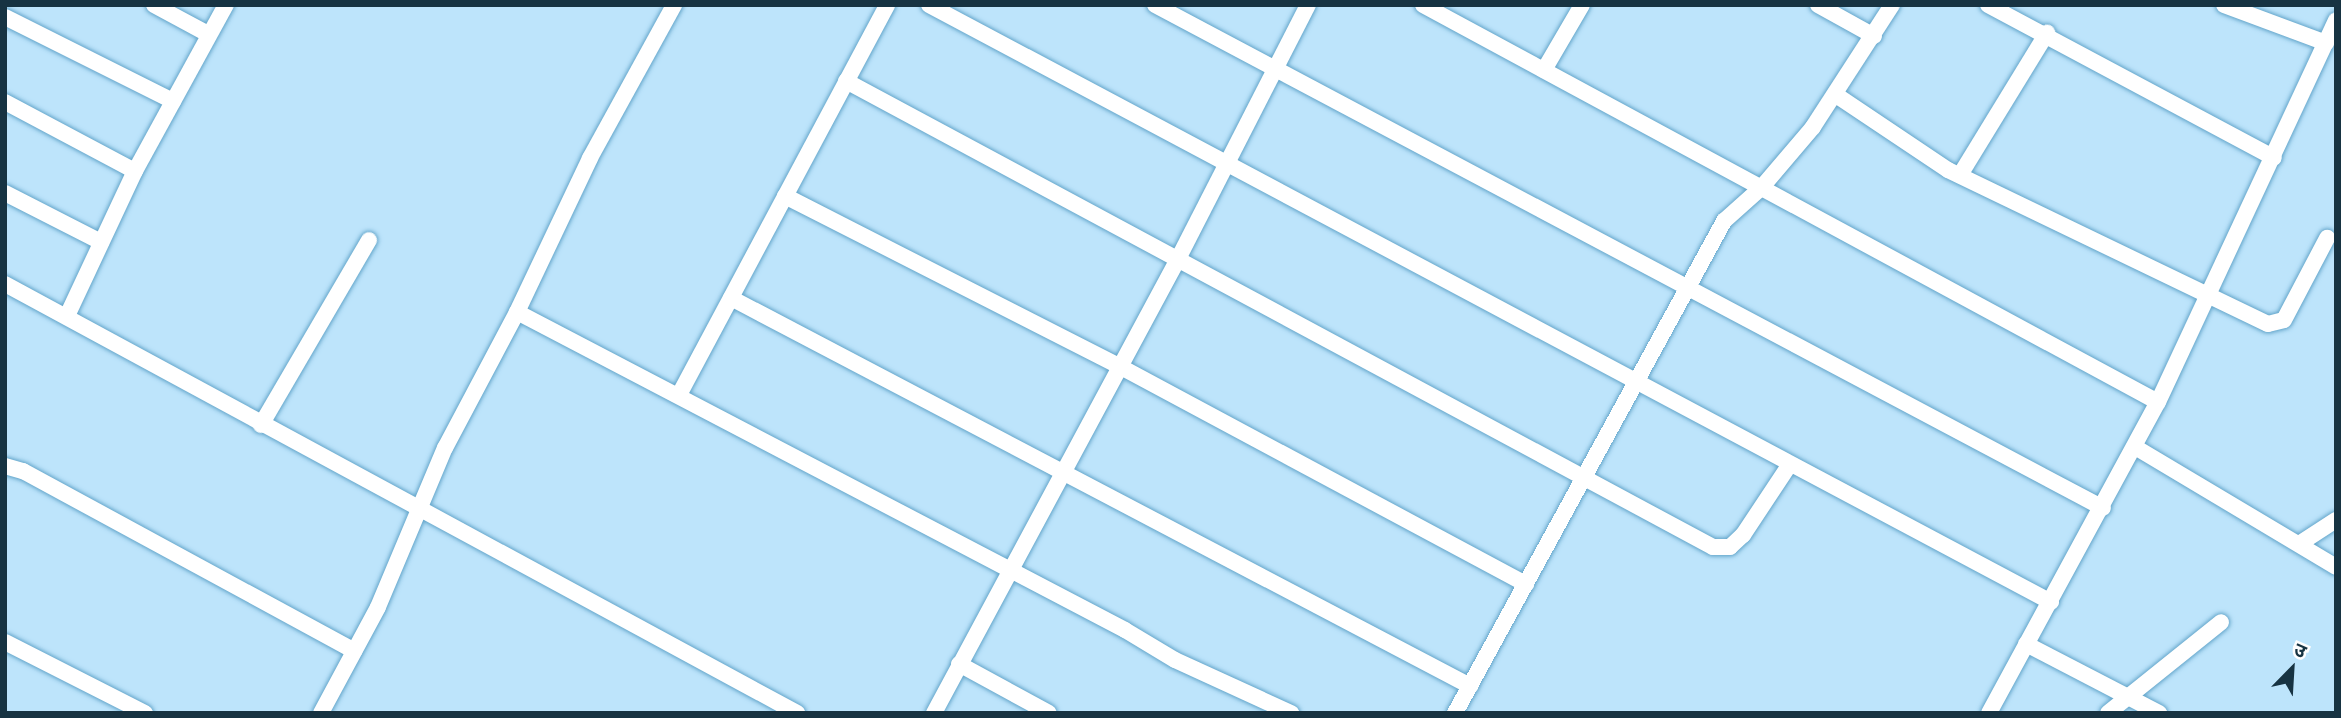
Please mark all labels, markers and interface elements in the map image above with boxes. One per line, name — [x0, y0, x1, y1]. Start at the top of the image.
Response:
north arrow — [2257, 634, 2327, 704]
text: उ — [2291, 638, 2310, 662]

